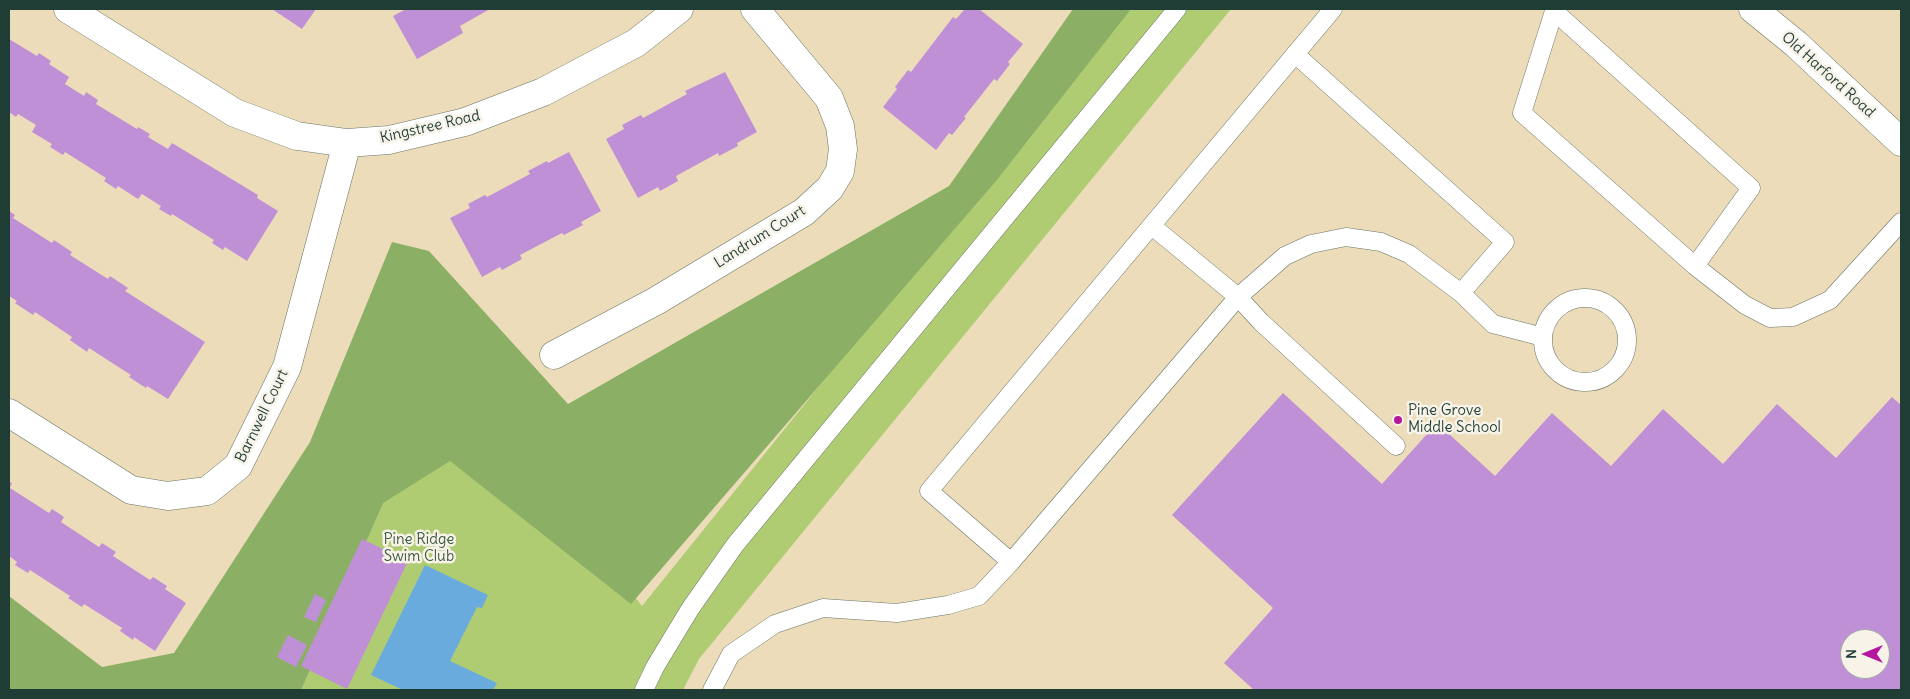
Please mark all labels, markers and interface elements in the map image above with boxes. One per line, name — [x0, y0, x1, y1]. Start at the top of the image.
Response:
street label: Old Harford Road — [1778, 28, 1878, 122]
street label: Kingstree Road — [378, 107, 482, 147]
street label: Landrum Court — [711, 202, 809, 272]
street label: Barnwell Court — [232, 367, 292, 465]
place label: Pine Grove Middle School — [1408, 402, 1501, 437]
marker: Pine Grove Middle School — [1392, 414, 1404, 426]
park label: Pine Ridge Swim Club — [384, 531, 454, 566]
north arrow — [1840, 629, 1890, 679]
text: N — [1842, 649, 1860, 659]

